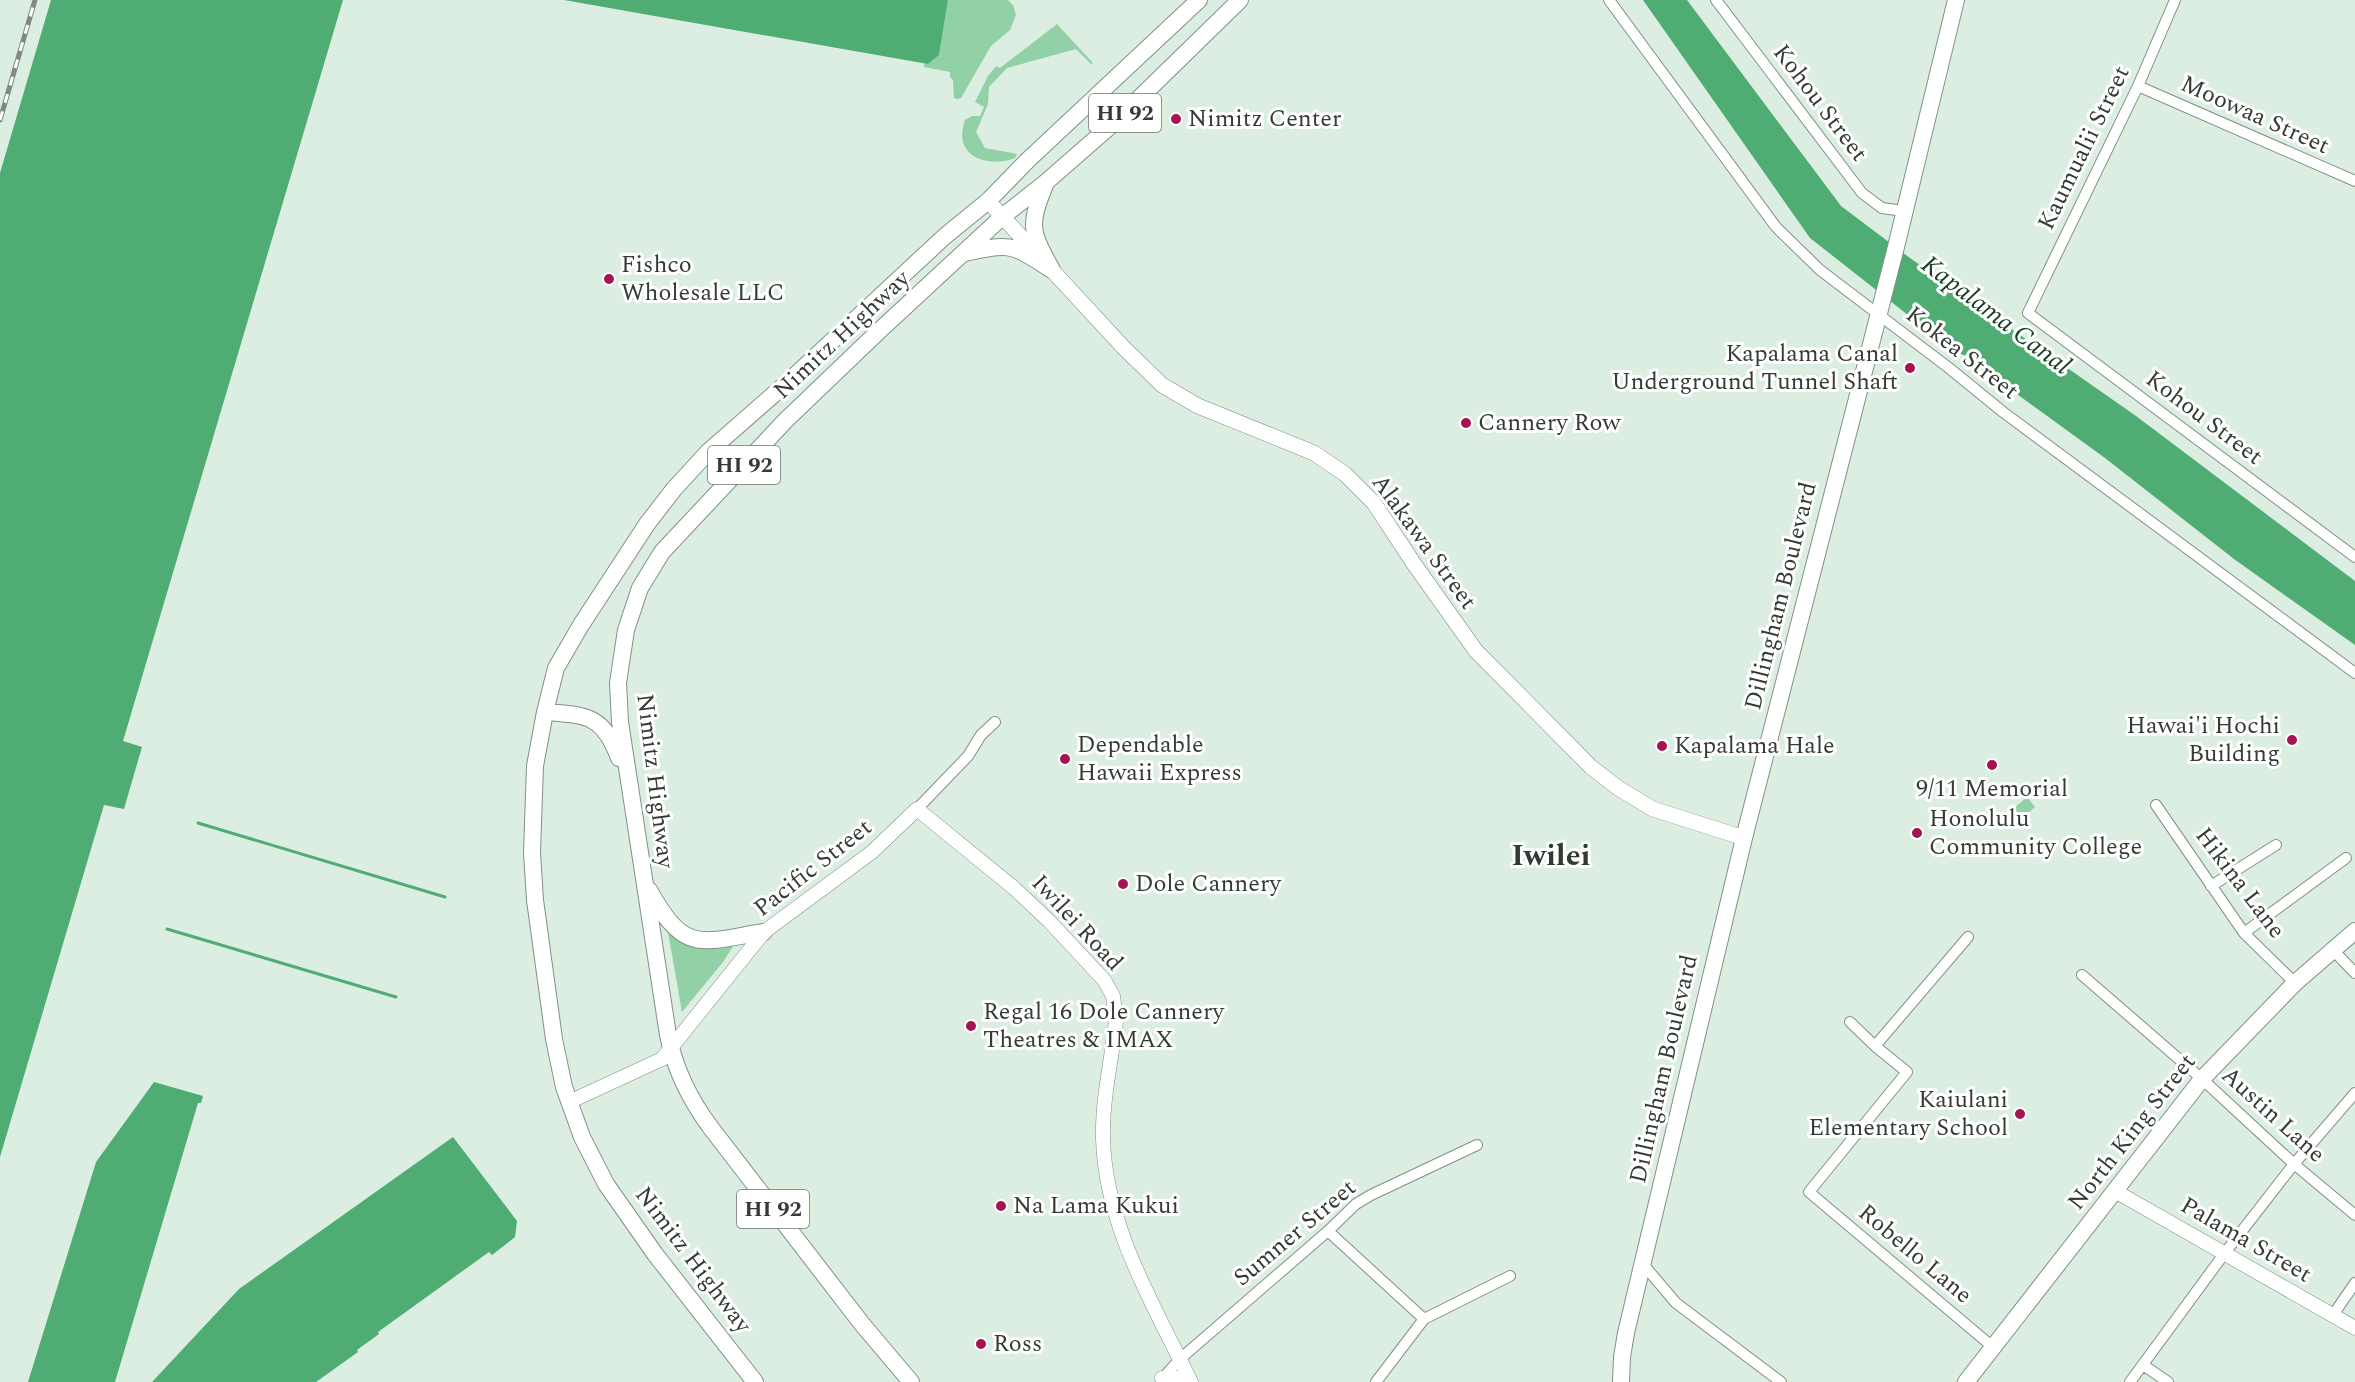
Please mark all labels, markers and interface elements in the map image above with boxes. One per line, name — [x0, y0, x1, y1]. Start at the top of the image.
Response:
street label: Kohou Street — [1764, 37, 1876, 169]
street label: Kaumualii Street — [2029, 60, 2139, 236]
street label: Moowaa Street — [2175, 66, 2335, 164]
road number: HI 92 — [1089, 94, 1161, 132]
place label: Nimitz Center — [1188, 101, 1341, 137]
marker: Nimitz Center — [1169, 112, 1183, 126]
water label: Kapalama Canal — [1913, 245, 2080, 385]
place label: Fishco Wholesale LLC — [621, 247, 784, 311]
street label: Nimitz Highway — [766, 261, 920, 408]
marker: Fishco Wholesale LLC — [602, 272, 616, 286]
street label: Kokea Street — [1898, 297, 2026, 409]
place label: Kapalama Canal Underground Tunnel Shaft — [1612, 336, 1898, 400]
marker: Kapalama Canal Underground Tunnel Shaft — [1903, 361, 1917, 375]
street label: Kohou Street — [2138, 362, 2270, 474]
place label: Cannery Row — [1478, 405, 1622, 441]
marker: Cannery Row — [1459, 416, 1473, 430]
road number: HI 92 — [708, 446, 780, 484]
street label: Alakawa Street — [1362, 467, 1486, 617]
street label: Dillingham Boulevard — [1735, 478, 1827, 714]
street label: Nimitz Highway — [626, 692, 684, 872]
place label: Hawai'i Hochi Building — [2127, 708, 2280, 772]
place label: Dependable Hawaii Express — [1077, 727, 1242, 791]
place label: Kapalama Hale — [1674, 728, 1835, 764]
marker: Hawai'i Hochi Building — [2285, 733, 2299, 747]
marker: Kapalama Hale — [1655, 739, 1669, 753]
marker: Dependable Hawaii Express — [1058, 752, 1072, 766]
marker: 9/11 Memorial — [1985, 758, 1999, 772]
place label: 9/11 Memorial — [1916, 771, 2068, 807]
place label: Honolulu Community College — [1929, 801, 2142, 865]
street label: Pacific Street — [746, 810, 880, 926]
street label: Hikina Lane — [2186, 820, 2294, 946]
marker: Honolulu Community College — [1910, 826, 1924, 840]
district label: Iwilei — [1511, 833, 1591, 879]
street label: Iwilei Road — [1022, 866, 1132, 980]
place label: Dole Cannery — [1135, 866, 1282, 902]
marker: Dole Cannery — [1116, 877, 1130, 891]
street label: Dillingham Boulevard — [1620, 951, 1708, 1187]
place label: Regal 16 Dole Cannery Theatres & IMAX — [983, 994, 1225, 1058]
marker: Regal 16 Dole Cannery Theatres & IMAX — [964, 1019, 978, 1033]
street label: North King Street — [2059, 1046, 2205, 1218]
street label: Austin Lane — [2213, 1058, 2333, 1172]
place label: Kaiulani Elementary School — [1808, 1082, 2008, 1146]
marker: Kaiulani Elementary School — [2013, 1107, 2027, 1121]
street label: Sumner Street — [1226, 1171, 1364, 1295]
street label: Nimitz Highway — [626, 1179, 761, 1342]
place label: Na Lama Kukui — [1013, 1188, 1179, 1224]
street label: Palama Street — [2174, 1188, 2318, 1292]
road number: HI 92 — [737, 1190, 809, 1228]
street label: Robello Lane — [1850, 1195, 1980, 1313]
marker: Na Lama Kukui — [994, 1199, 1008, 1213]
place label: Ross — [993, 1326, 1042, 1362]
marker: Ross — [974, 1337, 988, 1351]

